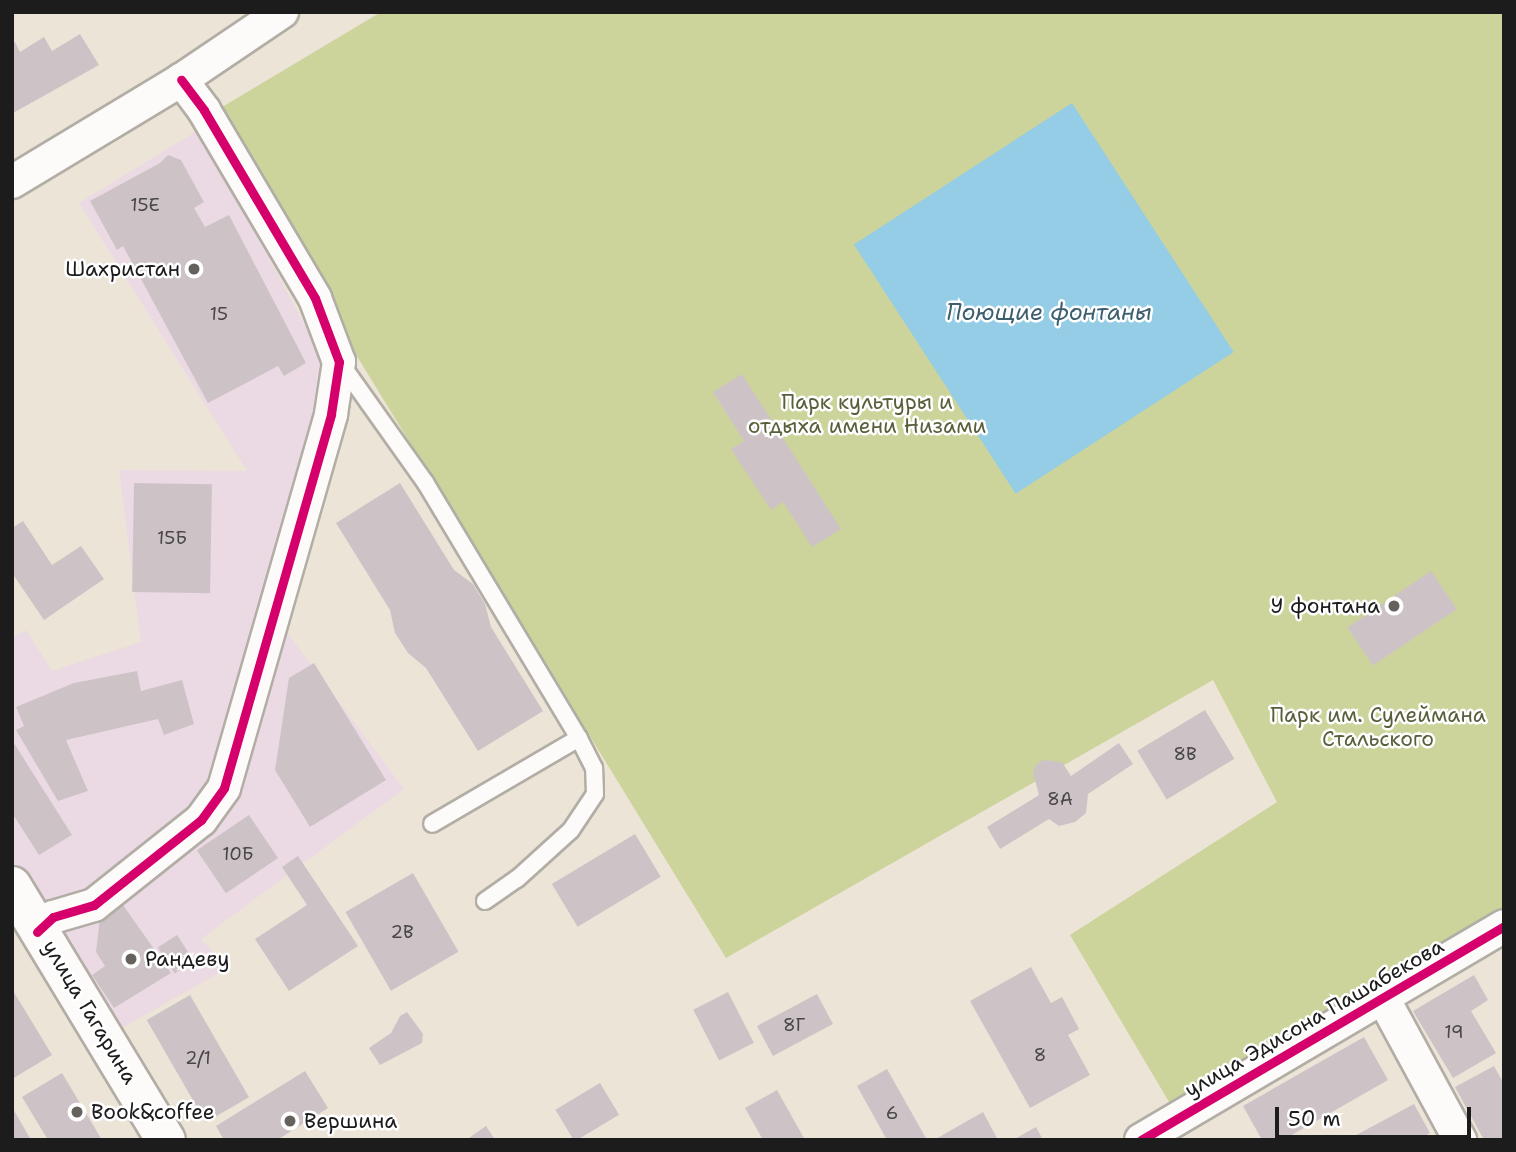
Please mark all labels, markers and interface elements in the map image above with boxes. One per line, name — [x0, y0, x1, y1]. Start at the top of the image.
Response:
house number: 15Е — [130, 194, 160, 216]
place label: Шахристан — [65, 256, 180, 282]
marker: Шахристан — [186, 261, 202, 277]
water label: Поющие фонтаны — [946, 298, 1152, 326]
house number: 15 — [210, 303, 228, 325]
park label: Парк культуры и отдыха имени Низами — [748, 389, 986, 439]
house number: 15Б — [157, 527, 187, 549]
place label: У фонтана — [1270, 593, 1380, 619]
marker: У фонтана — [1386, 598, 1402, 614]
park label: Парк им. Сулеймана Стальского — [1270, 702, 1486, 752]
house number: 8В — [1173, 743, 1197, 765]
house number: 8А — [1047, 788, 1073, 810]
house number: 10Б — [222, 843, 254, 865]
house number: 2В — [390, 921, 414, 943]
street label: улица Эдисона Пашабекова — [1180, 933, 1448, 1103]
street label: улица Гагарина — [37, 935, 143, 1089]
place label: Рандеву — [145, 946, 230, 972]
marker: Рандеву — [123, 951, 139, 967]
house number: 8Г — [783, 1014, 805, 1036]
house number: 19 — [1444, 1021, 1464, 1043]
house number: 8 — [1034, 1044, 1046, 1066]
house number: 2/1 — [185, 1047, 211, 1069]
scale bar — [1278, 1092, 1474, 1136]
place label: Book&coffee — [91, 1099, 215, 1125]
house number: 6 — [886, 1102, 898, 1124]
marker: Book&coffee — [69, 1104, 85, 1120]
text: 50 m — [1288, 1105, 1341, 1133]
place label: Вершина — [304, 1108, 397, 1134]
marker: Вершина — [282, 1113, 298, 1129]

